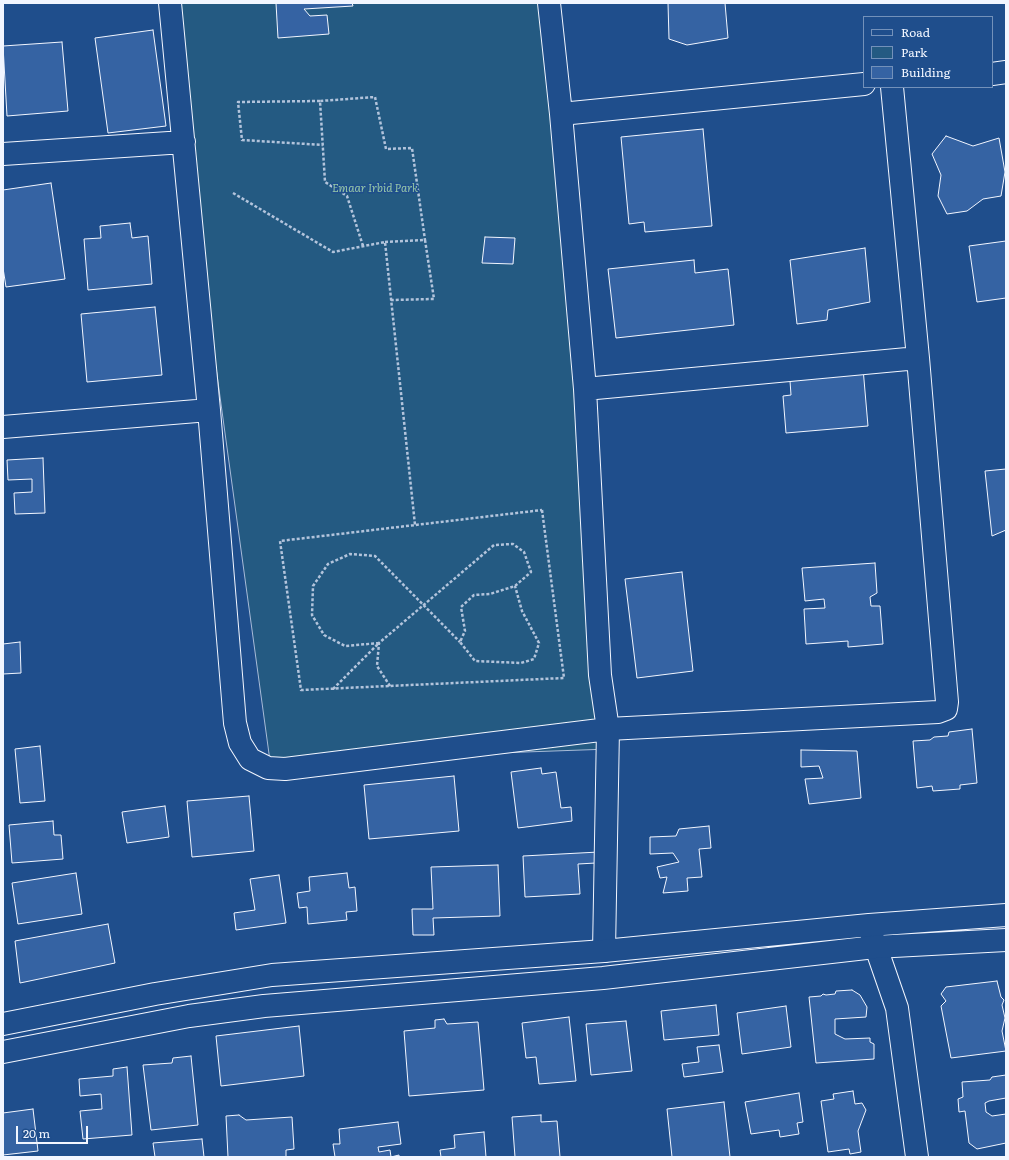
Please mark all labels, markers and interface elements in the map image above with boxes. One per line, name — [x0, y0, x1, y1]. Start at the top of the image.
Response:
legend — [863, 16, 993, 88]
text: Road — [901, 23, 930, 41]
text: Park — [901, 43, 927, 61]
text: Building — [901, 63, 950, 81]
park label: Emaar Irbid Park — [332, 182, 418, 196]
scale bar — [18, 1118, 90, 1144]
text: 20 m — [23, 1124, 50, 1142]

